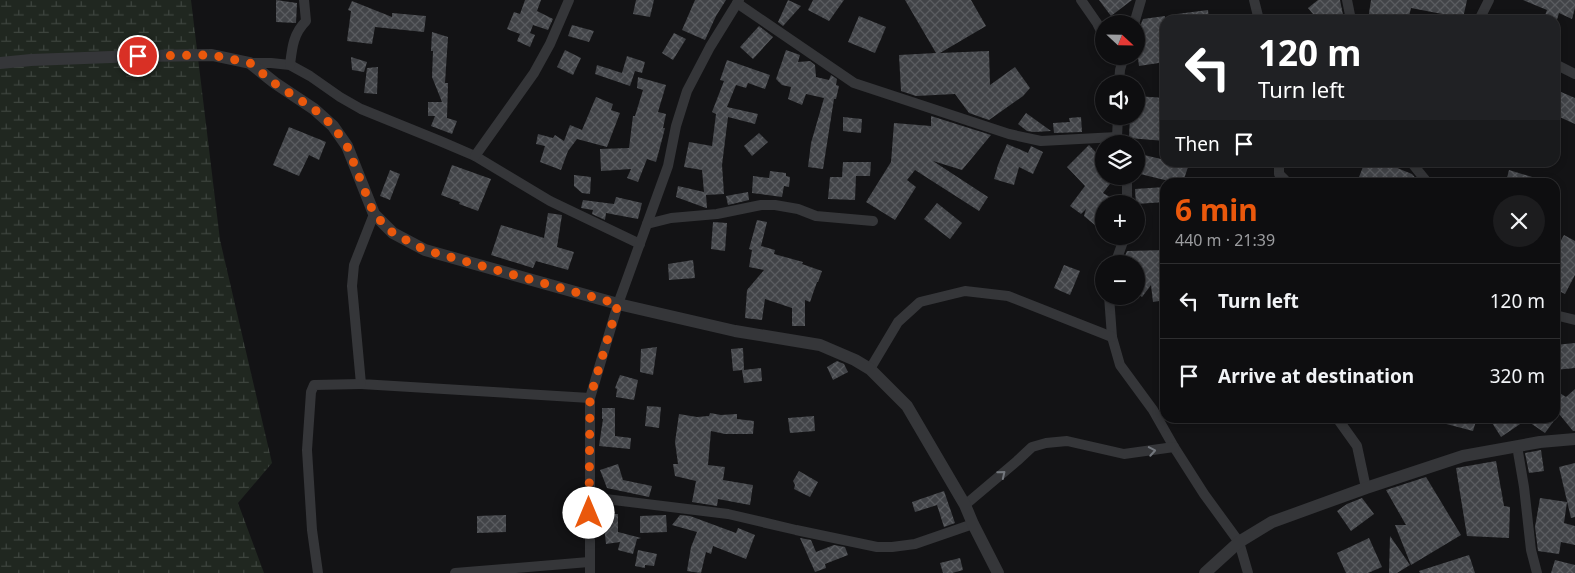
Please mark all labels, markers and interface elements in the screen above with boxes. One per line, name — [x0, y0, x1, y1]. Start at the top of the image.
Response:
north arrow — [1095, 15, 1145, 65]
map controls — [1095, 15, 1145, 305]
text: 120 m — [1258, 29, 1361, 76]
pin — [117, 35, 159, 77]
icon: left — [1175, 35, 1240, 100]
icon: arrive — [124, 42, 152, 70]
text: Turn left — [1258, 74, 1345, 104]
button: sound — [1095, 75, 1145, 125]
icon: arrive — [1230, 130, 1258, 158]
text: Then — [1175, 131, 1220, 157]
button: layers — [1095, 135, 1145, 185]
text: 6 min — [1175, 189, 1258, 230]
button: + — [1095, 195, 1145, 245]
button: close — [1493, 195, 1545, 247]
text: 440 m · 21:39 — [1175, 229, 1275, 251]
button: − — [1095, 255, 1145, 305]
icon: left — [1175, 287, 1203, 315]
text: Turn left — [1218, 288, 1299, 314]
text: 120 m — [1490, 288, 1545, 314]
icon: arrive — [1175, 362, 1203, 390]
text: Arrive at destination — [1218, 363, 1414, 389]
text: 320 m — [1490, 363, 1545, 389]
one-way arrow — [1147, 446, 1156, 456]
one-way arrow — [996, 471, 1005, 479]
position arrow — [562, 486, 614, 538]

